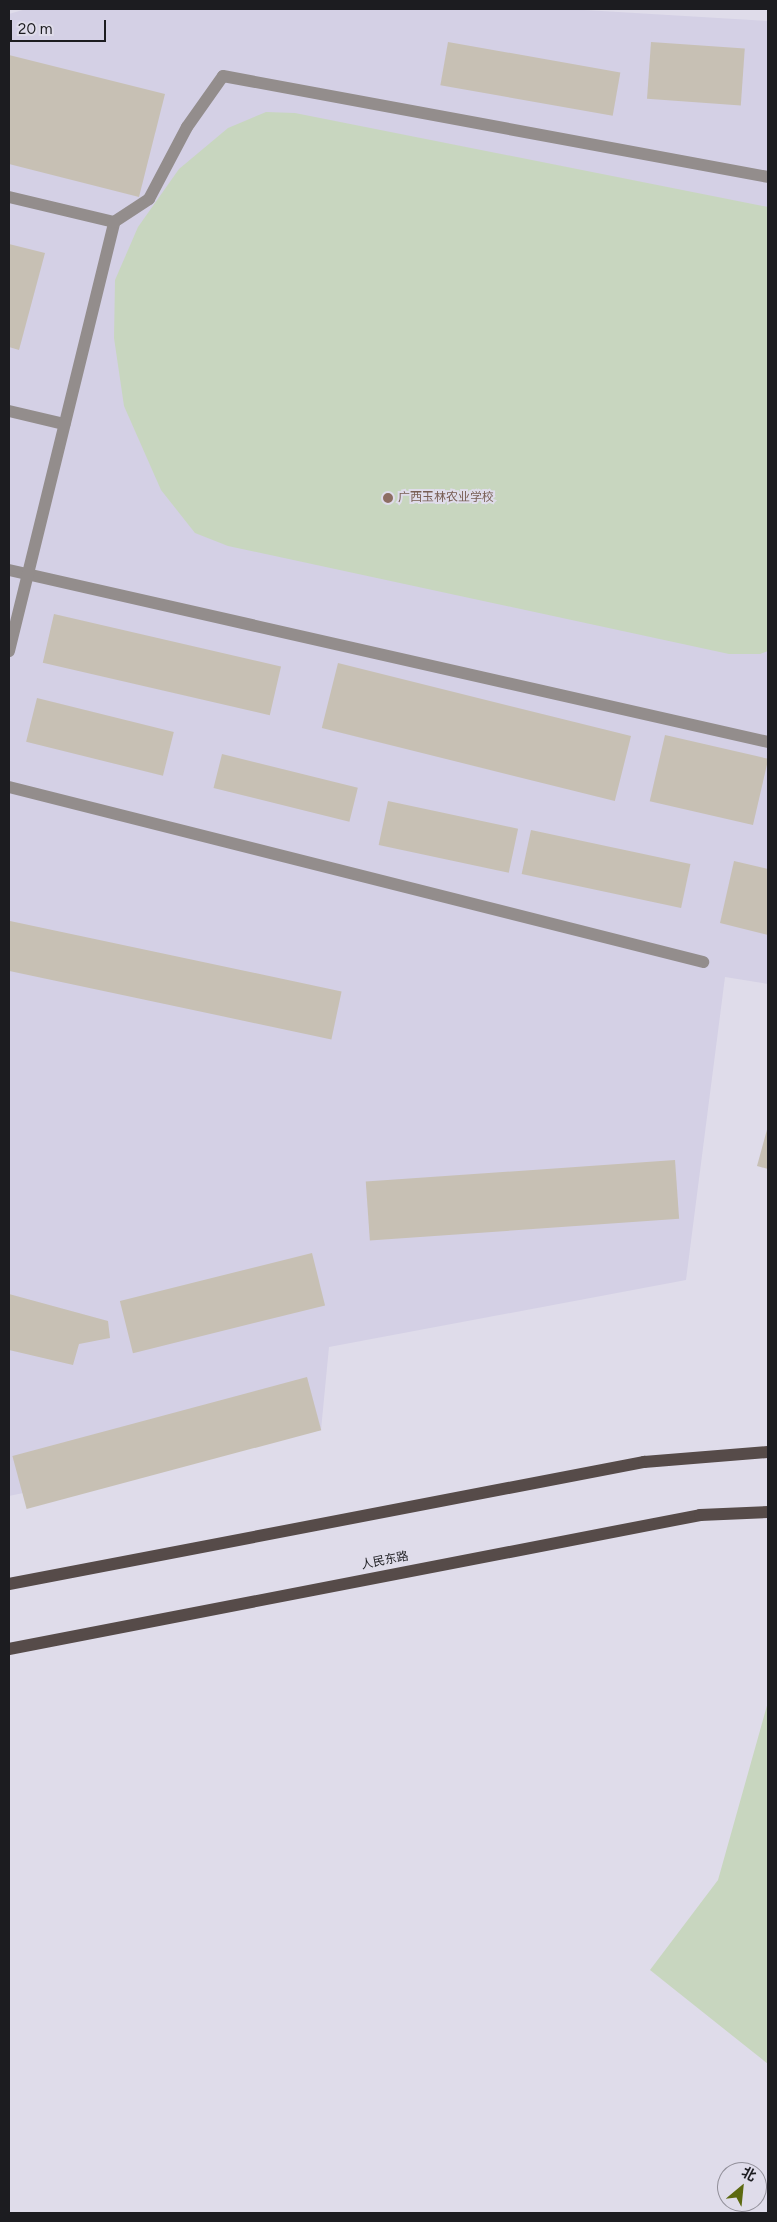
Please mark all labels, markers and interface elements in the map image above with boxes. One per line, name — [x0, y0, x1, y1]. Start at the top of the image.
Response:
scale bar — [12, 10, 109, 42]
text: 20 m — [18, 20, 52, 38]
place label: 广西玉林农业学校 — [398, 491, 494, 505]
marker: 广西玉林农业学校 — [382, 492, 394, 504]
street label: 人民东路 — [360, 1549, 410, 1573]
north arrow — [717, 2162, 767, 2212]
text: 北 — [739, 2163, 759, 2185]

